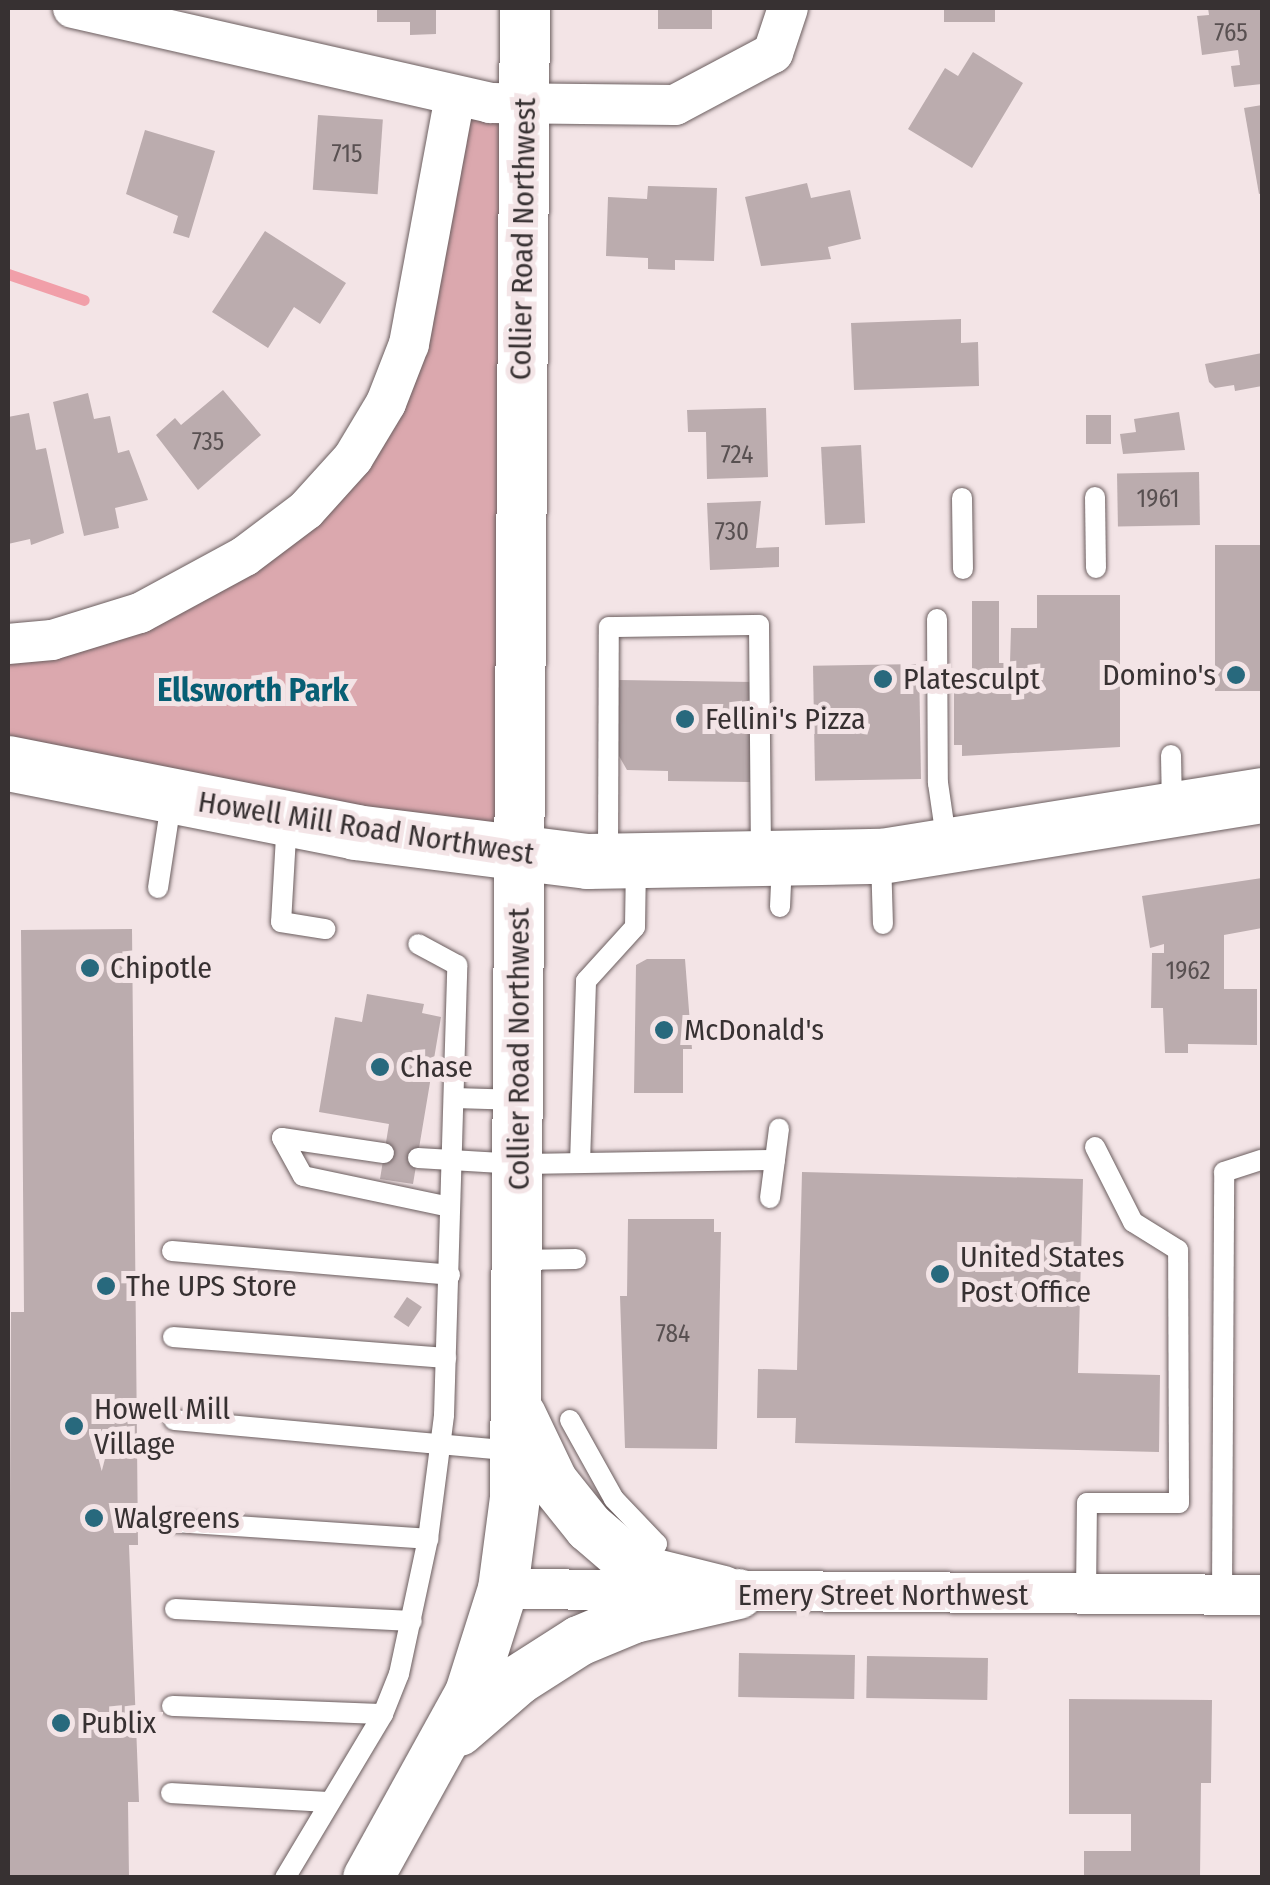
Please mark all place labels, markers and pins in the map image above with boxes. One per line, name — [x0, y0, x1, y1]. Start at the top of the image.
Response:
place label: Domino's — [1102, 657, 1216, 693]
place label: Platesculpt — [903, 661, 1040, 697]
marker: Domino's — [1225, 664, 1247, 686]
marker: Platesculpt — [872, 668, 894, 690]
place label: Fellini's Pizza — [705, 701, 866, 737]
marker: Fellini's Pizza — [674, 708, 696, 730]
place label: Chipotle — [110, 950, 212, 986]
marker: Chipotle — [79, 957, 101, 979]
place label: McDonald's — [684, 1012, 824, 1048]
marker: McDonald's — [653, 1019, 675, 1041]
place label: Chase — [400, 1049, 473, 1085]
marker: Chase — [369, 1056, 391, 1078]
place label: United States Post Office — [960, 1239, 1124, 1310]
marker: United States Post Office — [929, 1263, 951, 1285]
place label: The UPS Store — [126, 1268, 297, 1304]
marker: The UPS Store — [95, 1275, 117, 1297]
place label: Howell Mill Village — [94, 1391, 230, 1462]
marker: Howell Mill Village — [63, 1415, 85, 1437]
place label: Walgreens — [114, 1500, 240, 1536]
marker: Walgreens — [83, 1507, 105, 1529]
place label: Publix — [81, 1705, 156, 1741]
marker: Publix — [50, 1712, 72, 1734]

